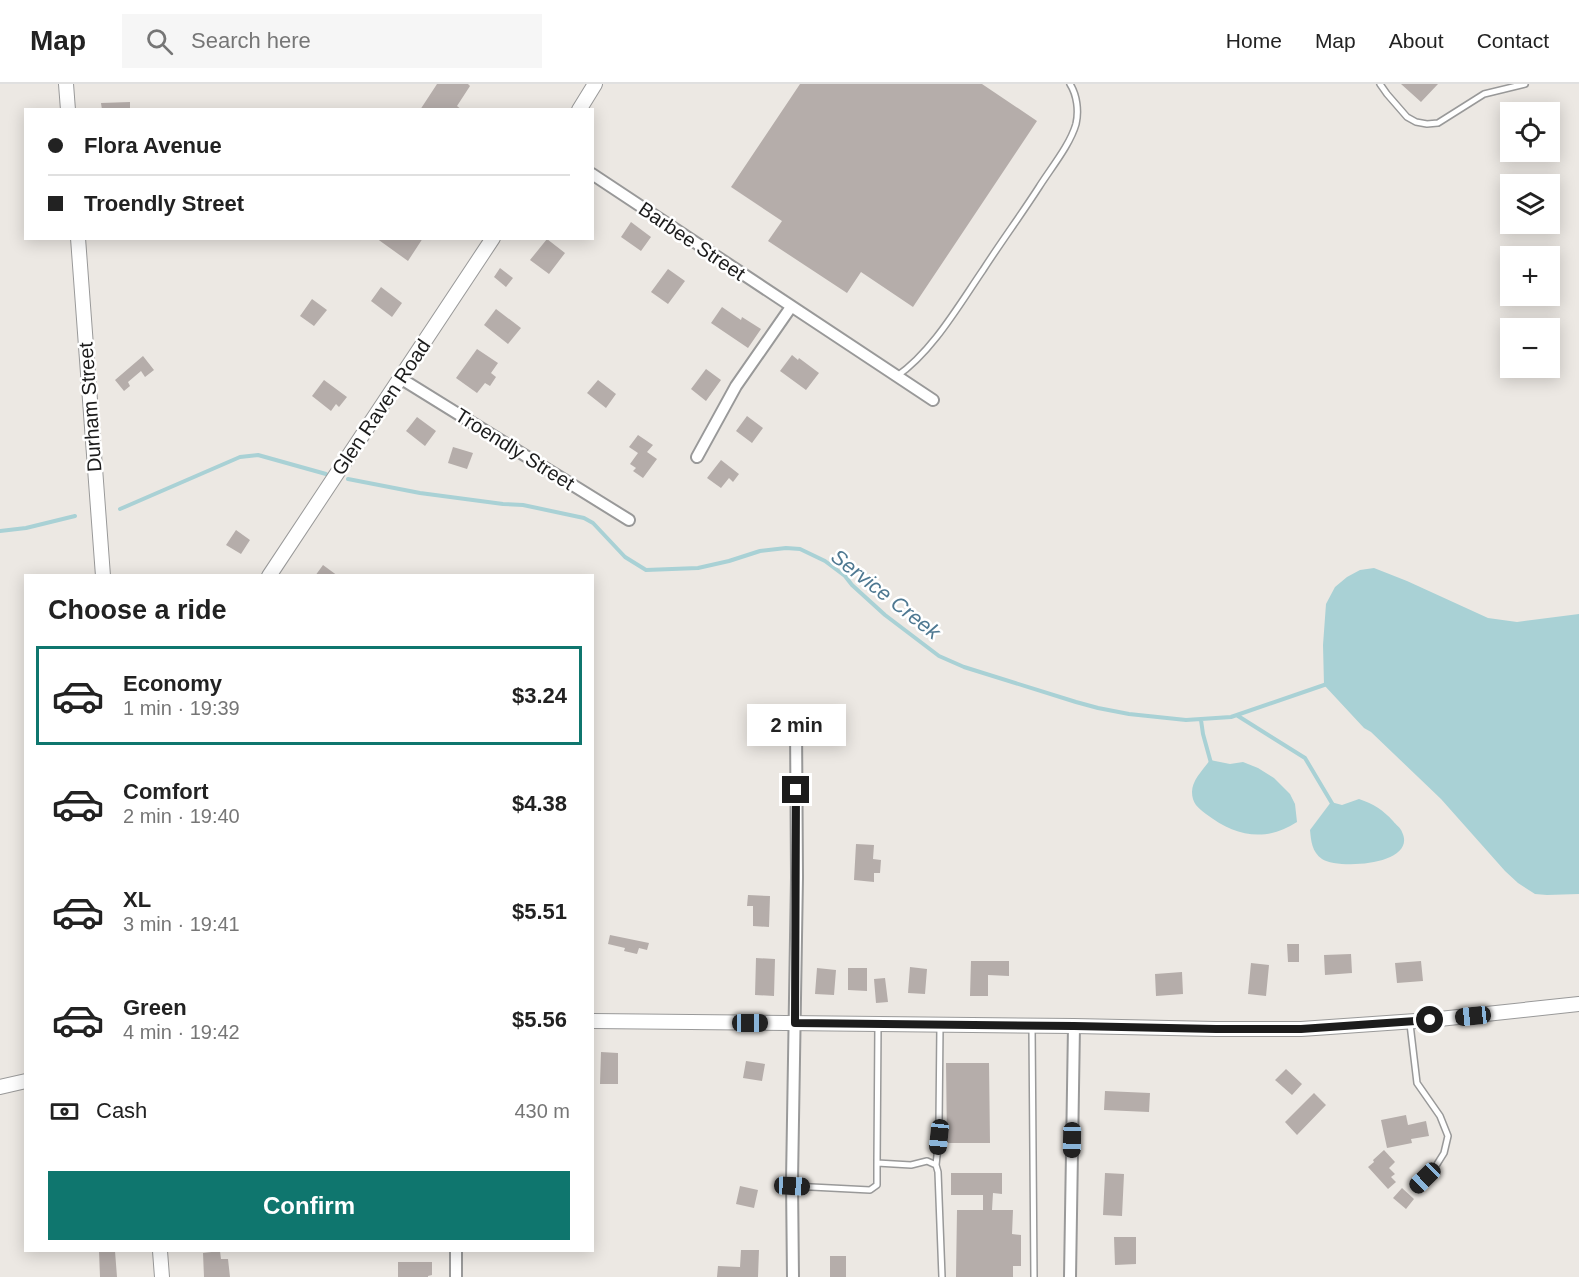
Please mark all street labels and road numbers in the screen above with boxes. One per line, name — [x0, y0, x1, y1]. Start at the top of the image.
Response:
street label: Barbee Street — [635, 197, 750, 285]
street label: Glen Raven Road — [327, 335, 435, 479]
street label: Durham Street — [74, 341, 106, 473]
street label: Troendly Street — [452, 404, 579, 495]

